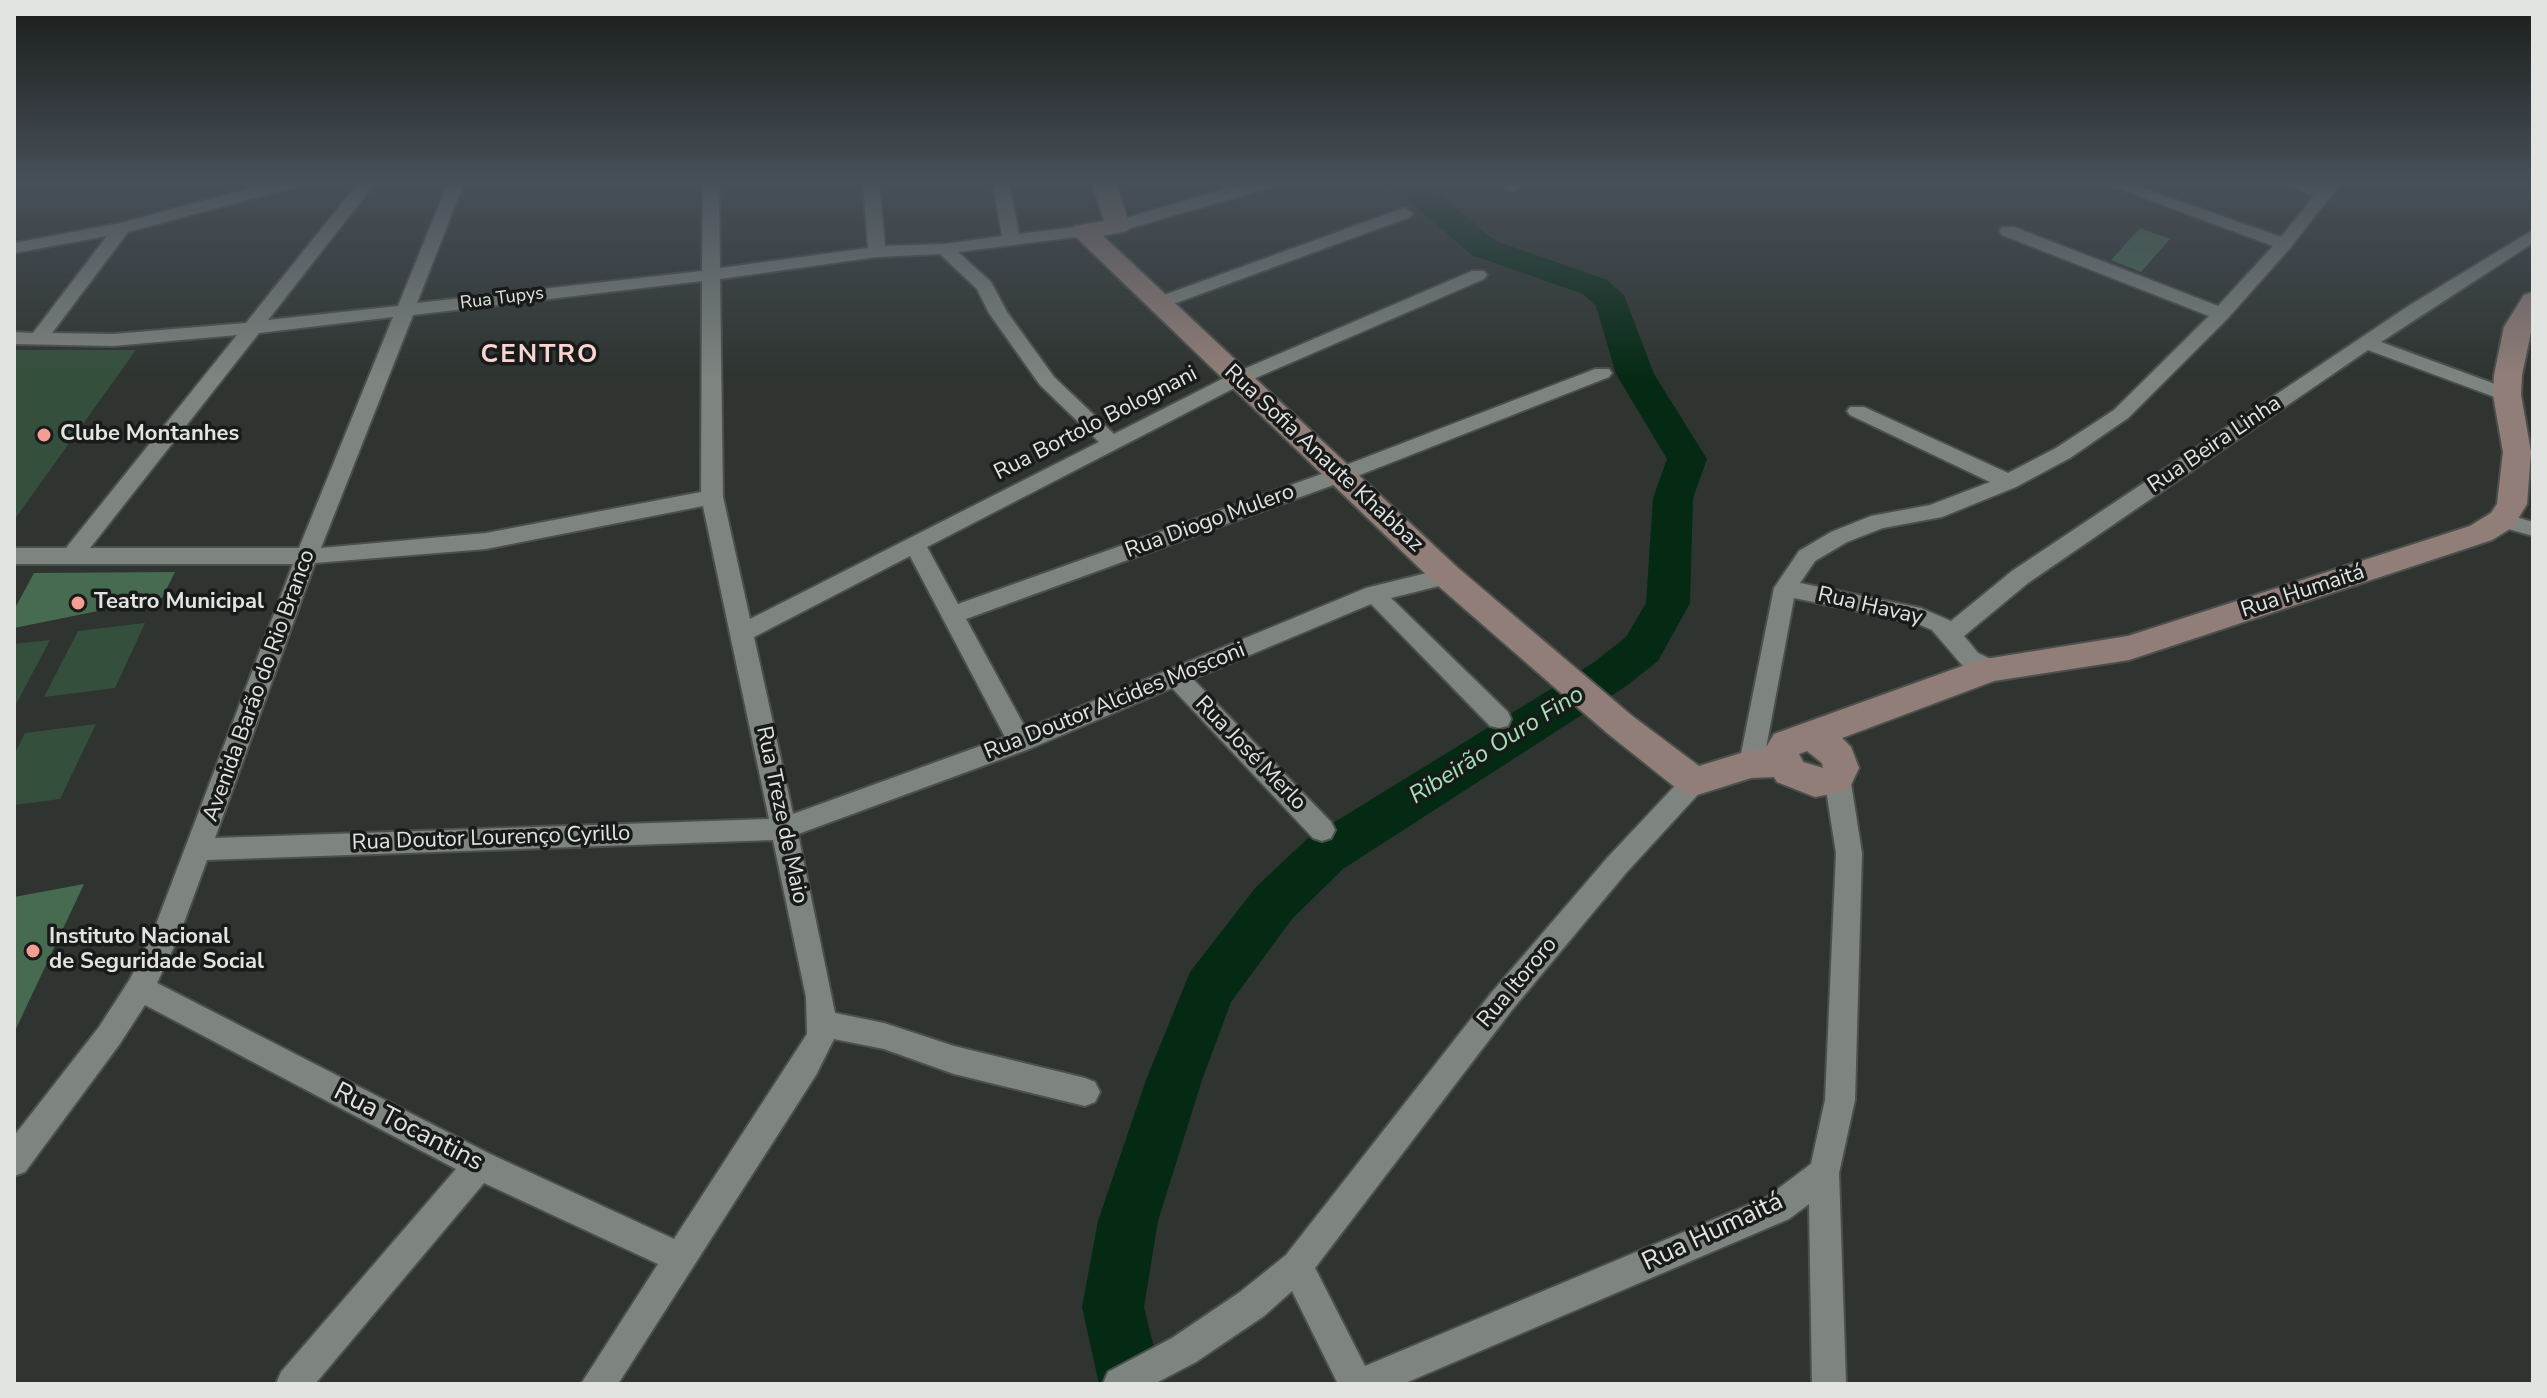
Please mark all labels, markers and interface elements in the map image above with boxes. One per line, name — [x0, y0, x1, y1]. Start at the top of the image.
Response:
street label: Rua Tupys — [459, 283, 545, 315]
district label: CENTRO — [481, 340, 599, 372]
street label: Rua Sofia Anaute Khabbaz — [1218, 360, 1428, 558]
street label: Rua Bortolo Bolognani — [990, 361, 1202, 487]
street label: Rua Beira Linha — [2143, 391, 2287, 499]
place label: Clube Montanhes — [60, 422, 239, 448]
marker: Clube Montanhes — [35, 426, 53, 444]
street label: Rua Diogo Mulero — [1122, 479, 1298, 565]
street label: Avenida Barão do Rio Branco — [198, 546, 322, 826]
street label: Rua Humaitá — [2238, 560, 2368, 624]
street label: Rua Havay — [1815, 582, 1925, 632]
place label: Teatro Municipal — [94, 590, 264, 616]
marker: Teatro Municipal — [69, 594, 87, 612]
street label: Rua Doutor Alcides Mosconi — [981, 638, 1249, 766]
water label: Ribeirão Ouro Fino — [1404, 681, 1590, 811]
street label: Rua José Merlo — [1189, 691, 1311, 817]
street label: Rua Treze de Maio — [749, 724, 813, 906]
street label: Rua Doutor Lourenço Cyrillo — [351, 821, 631, 857]
place label: Instituto Nacional de Seguridade Social — [49, 925, 264, 976]
street label: Rua Itororo — [1473, 932, 1563, 1034]
marker: Instituto Nacional de Seguridade Social — [24, 942, 42, 960]
street label: Rua Tocantins — [328, 1077, 488, 1179]
street label: Rua Humaitá — [1638, 1187, 1788, 1279]

